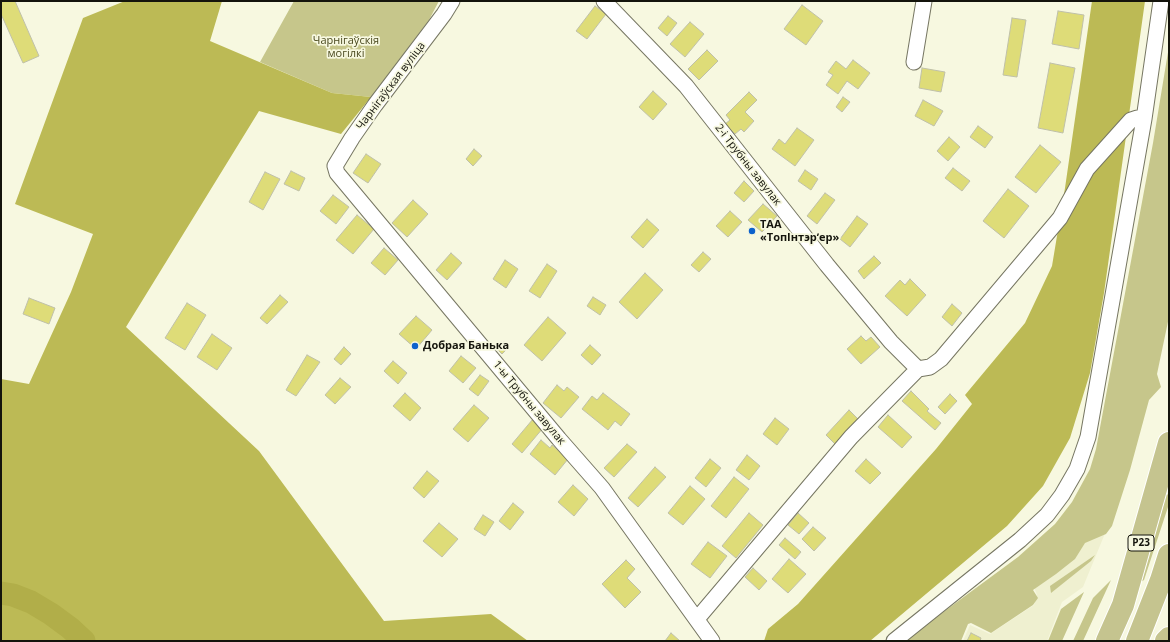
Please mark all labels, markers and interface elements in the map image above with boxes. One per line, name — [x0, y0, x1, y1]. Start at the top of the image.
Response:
park label: Чарнігаўскія могілкі — [313, 34, 379, 60]
street label: Чарнігаўская вуліца — [354, 40, 428, 132]
street label: 2-і Трубны завулак — [712, 122, 784, 208]
place label: ТАА «ТопІнтэрʼер» — [760, 218, 839, 244]
marker: ТАА «ТопІнтэрʼер» — [747, 226, 757, 236]
place label: Добрая Банька — [423, 339, 509, 353]
marker: Добрая Банька — [410, 341, 420, 351]
street label: 1-ы Трубны завулак — [490, 358, 568, 448]
road number: Р23 — [1128, 535, 1154, 551]

